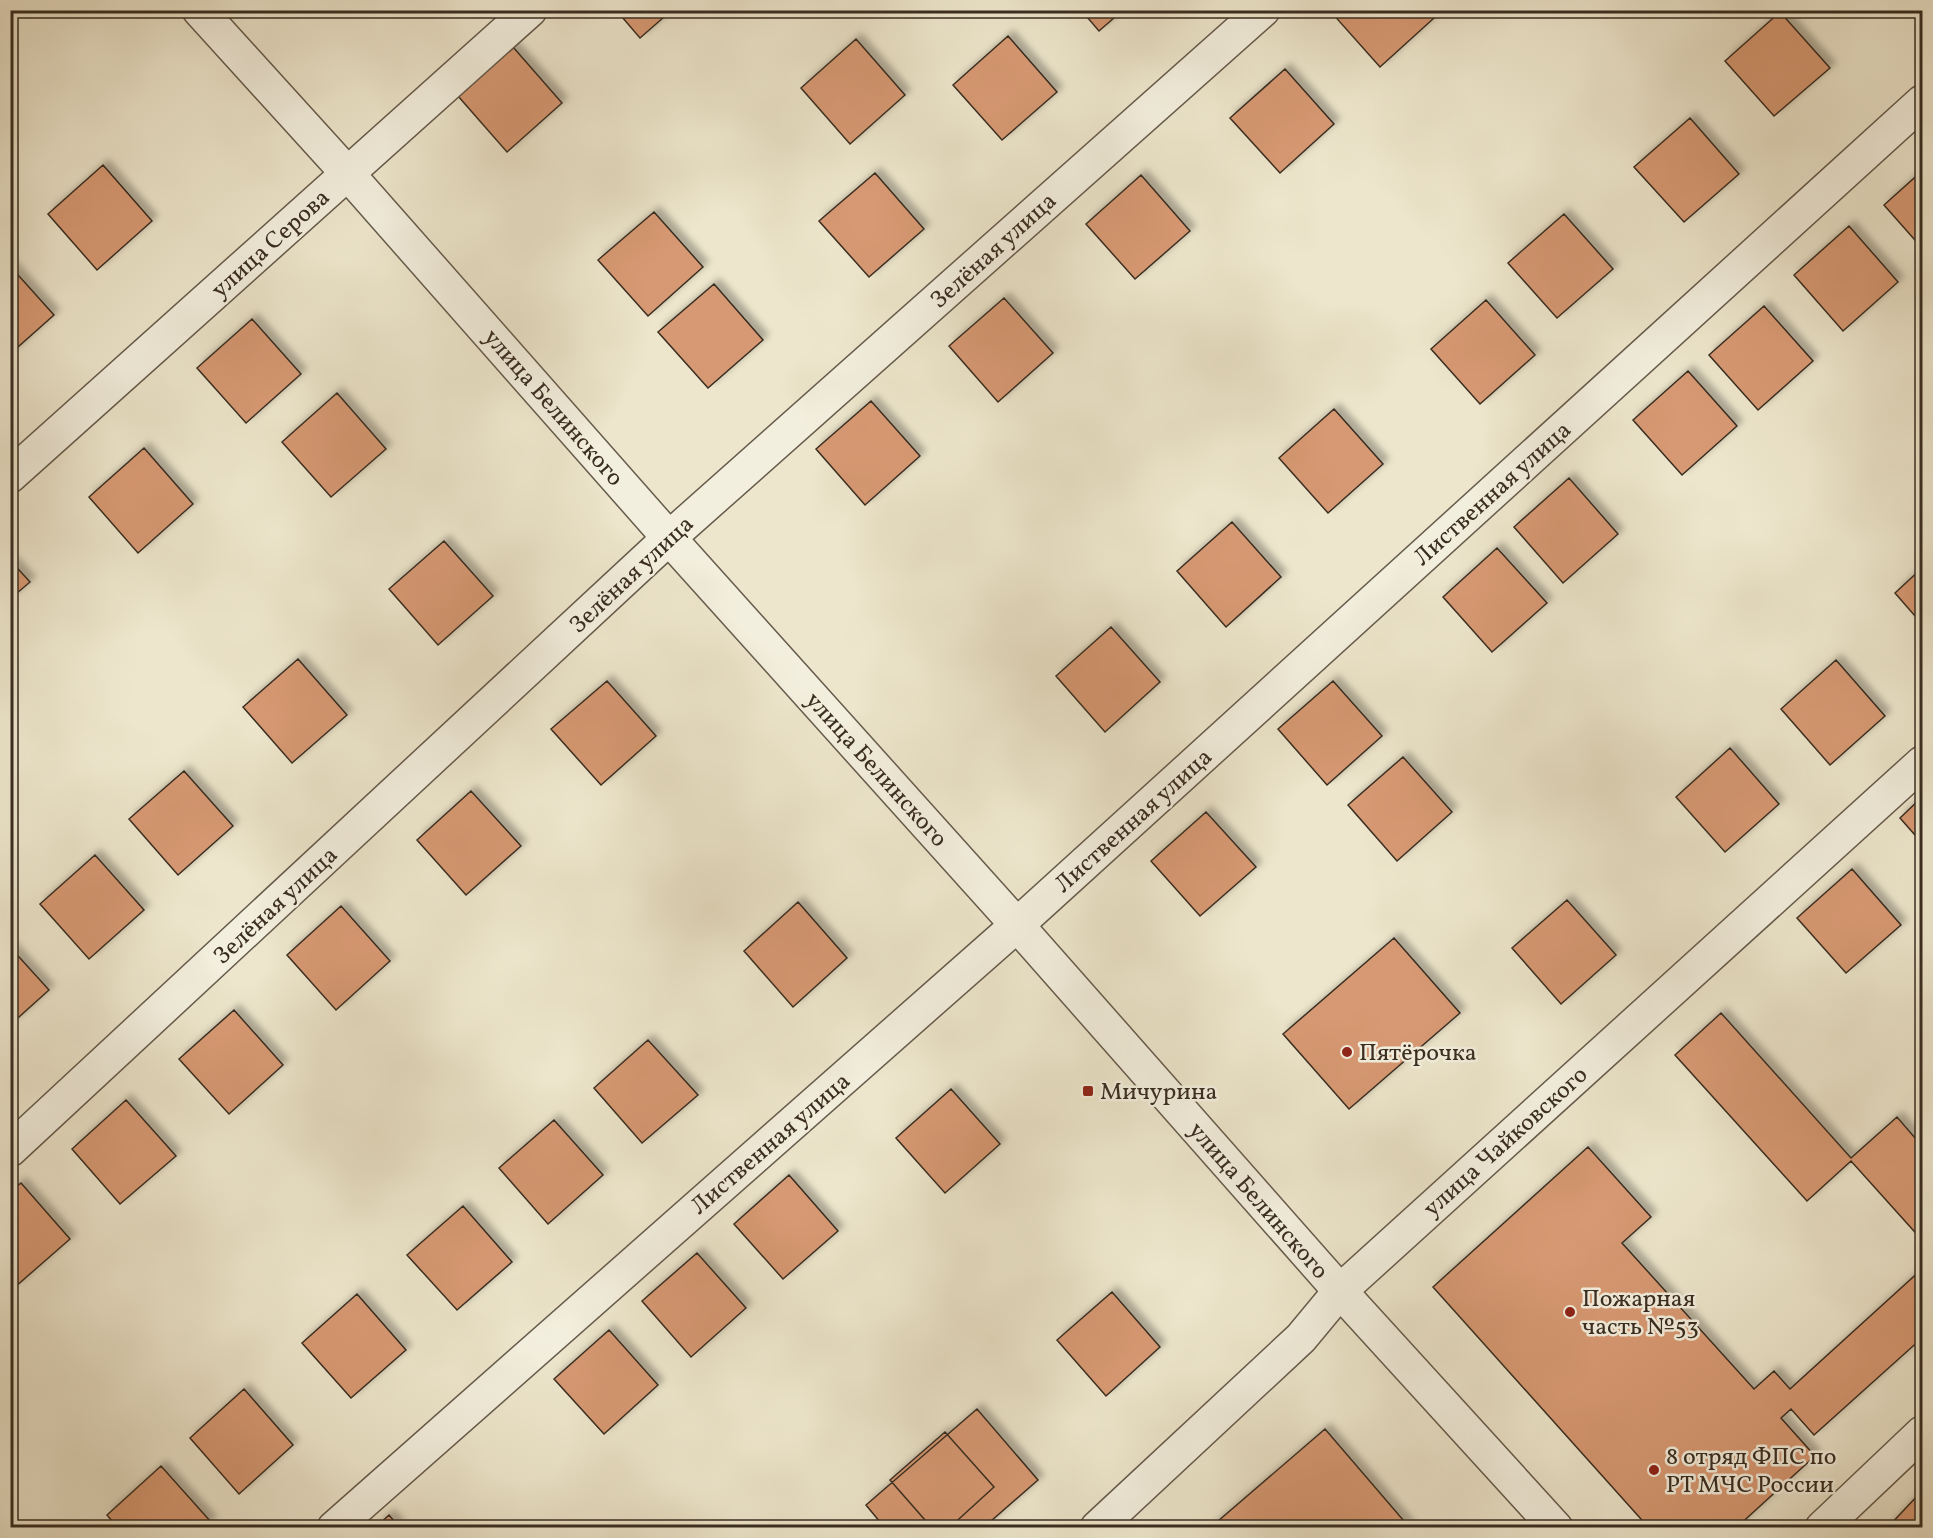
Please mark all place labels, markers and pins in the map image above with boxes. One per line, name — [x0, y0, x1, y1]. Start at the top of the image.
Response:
place label: Пятёрочка — [1359, 1037, 1477, 1071]
marker: Пятёрочка — [1340, 1045, 1354, 1059]
place label: Мичурина — [1100, 1076, 1218, 1110]
marker: Мичурина — [1081, 1084, 1095, 1098]
place label: Пожарная часть №53 — [1582, 1283, 1699, 1345]
marker: Пожарная часть №53 — [1563, 1305, 1577, 1319]
place label: 8 отряд ФПС по РТ МЧС России — [1666, 1441, 1836, 1503]
marker: 8 отряд ФПС по РТ МЧС России — [1647, 1463, 1661, 1477]

